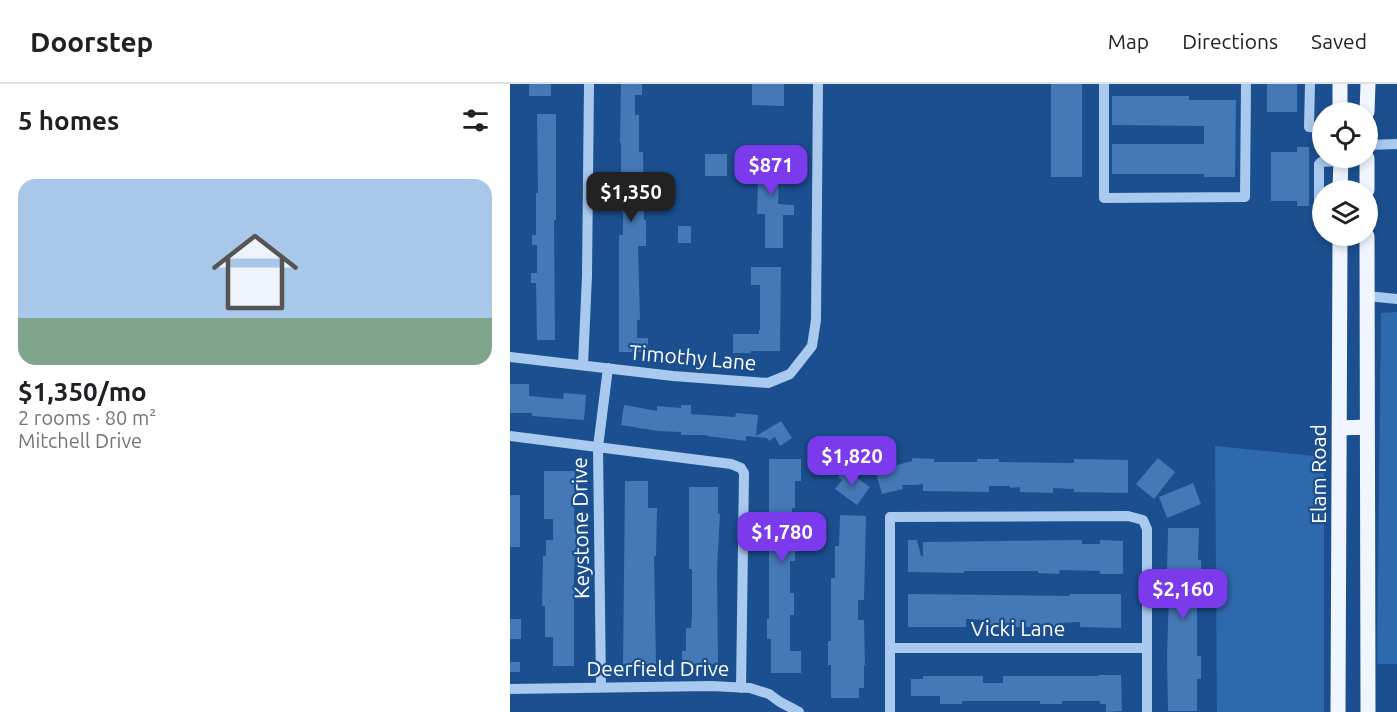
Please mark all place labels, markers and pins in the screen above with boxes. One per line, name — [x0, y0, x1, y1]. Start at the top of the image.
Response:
pin: $871 — [735, 145, 807, 196]
pin: $1,350 — [582, 172, 680, 223]
pin: $1,820 — [803, 436, 901, 487]
pin: $1,780 — [733, 512, 831, 563]
pin: $2,160 — [1134, 569, 1232, 620]

